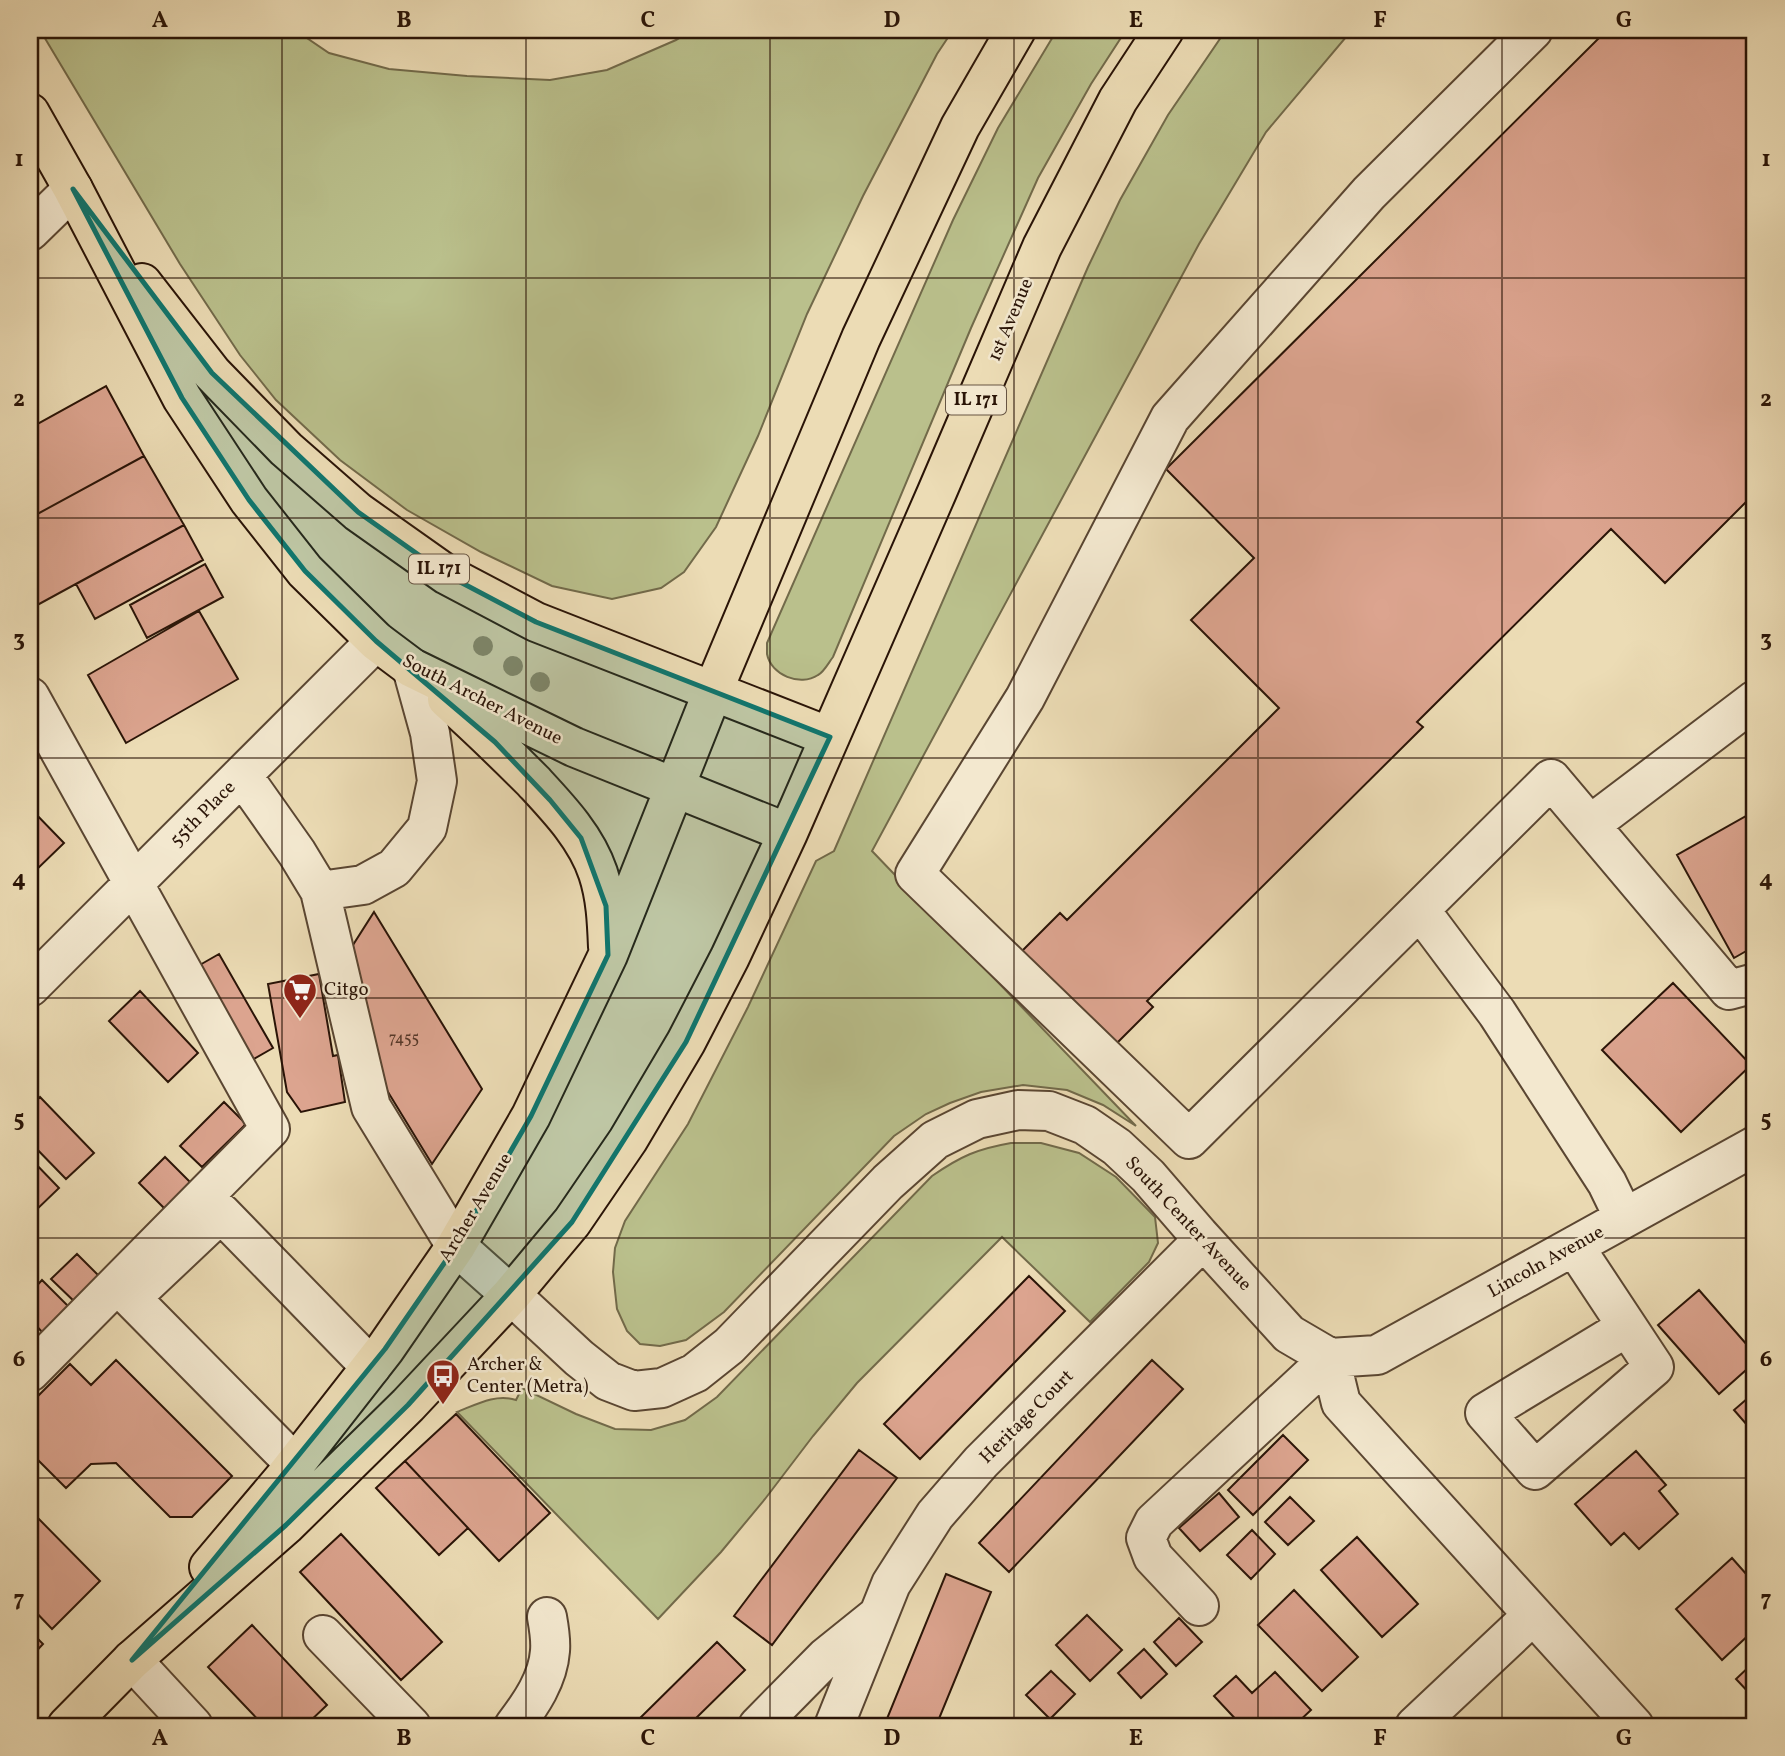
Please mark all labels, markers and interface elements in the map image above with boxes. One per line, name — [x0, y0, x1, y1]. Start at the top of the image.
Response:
text: A — [152, 5, 168, 37]
text: B — [396, 5, 412, 37]
text: C — [641, 5, 655, 37]
text: D — [884, 5, 901, 37]
text: E — [1129, 5, 1143, 37]
text: F — [1373, 5, 1387, 37]
text: G — [1616, 5, 1632, 37]
text: 1 — [14, 144, 24, 176]
text: 1 — [1761, 144, 1771, 176]
street label: 1st Avenue — [982, 274, 1040, 366]
text: 2 — [13, 384, 25, 416]
text: 2 — [1760, 384, 1772, 416]
road number: IL 171 — [946, 386, 1006, 414]
road number: IL 171 — [409, 554, 469, 584]
text: 3 — [13, 624, 25, 656]
text: 3 — [1760, 624, 1772, 656]
street label: South Archer Avenue — [397, 648, 567, 752]
street label: 55th Place — [164, 775, 242, 853]
text: 4 — [12, 864, 26, 896]
text: 4 — [1759, 864, 1773, 896]
supermarket icon: Citgo — [281, 971, 319, 1020]
place label: Citgo — [324, 977, 369, 1003]
house number: 7455 — [389, 1028, 419, 1050]
text: 5 — [13, 1104, 25, 1136]
text: 5 — [1760, 1104, 1772, 1136]
street label: Archer Avenue — [433, 1148, 519, 1268]
street label: South Center Avenue — [1119, 1151, 1257, 1297]
street label: Lincoln Avenue — [1483, 1219, 1609, 1305]
text: 6 — [13, 1344, 25, 1376]
text: 6 — [1760, 1344, 1772, 1376]
place label: Archer & Center (Metra) — [467, 1352, 588, 1400]
bus stop icon: Archer & Center (Metra) — [424, 1357, 462, 1406]
street label: Heritage Court — [974, 1364, 1080, 1470]
text: 7 — [14, 1584, 25, 1616]
text: 7 — [1761, 1584, 1772, 1616]
text: A — [152, 1723, 168, 1755]
text: B — [396, 1723, 412, 1755]
text: C — [641, 1723, 655, 1755]
text: D — [884, 1723, 901, 1755]
text: E — [1129, 1723, 1143, 1755]
text: F — [1373, 1723, 1387, 1755]
text: G — [1616, 1723, 1632, 1755]

